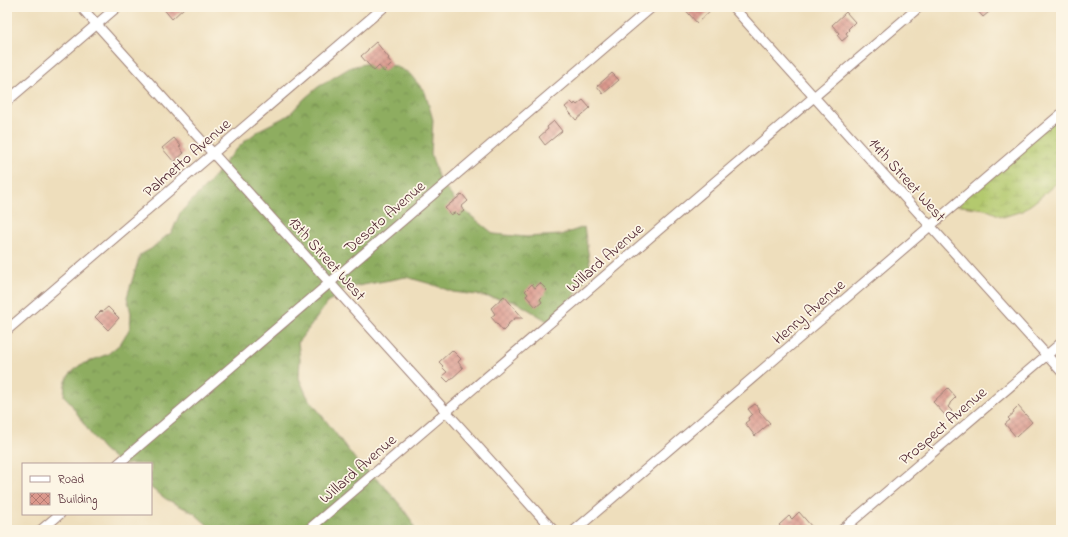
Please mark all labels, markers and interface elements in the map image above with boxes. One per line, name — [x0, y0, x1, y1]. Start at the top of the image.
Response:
street label: Palmetto Avenue — [138, 113, 237, 204]
street label: 14th Street West — [862, 133, 951, 228]
street label: Desoto Avenue — [339, 175, 432, 260]
street label: 13th Street West — [282, 212, 371, 307]
street label: Willard Avenue — [561, 217, 650, 299]
street label: Henry Avenue — [767, 273, 852, 351]
street label: Prospect Avenue — [894, 381, 993, 472]
street label: Willard Avenue — [314, 428, 403, 510]
legend — [22, 463, 152, 515]
text: Road — [58, 471, 84, 489]
text: Building — [57, 491, 97, 510]

